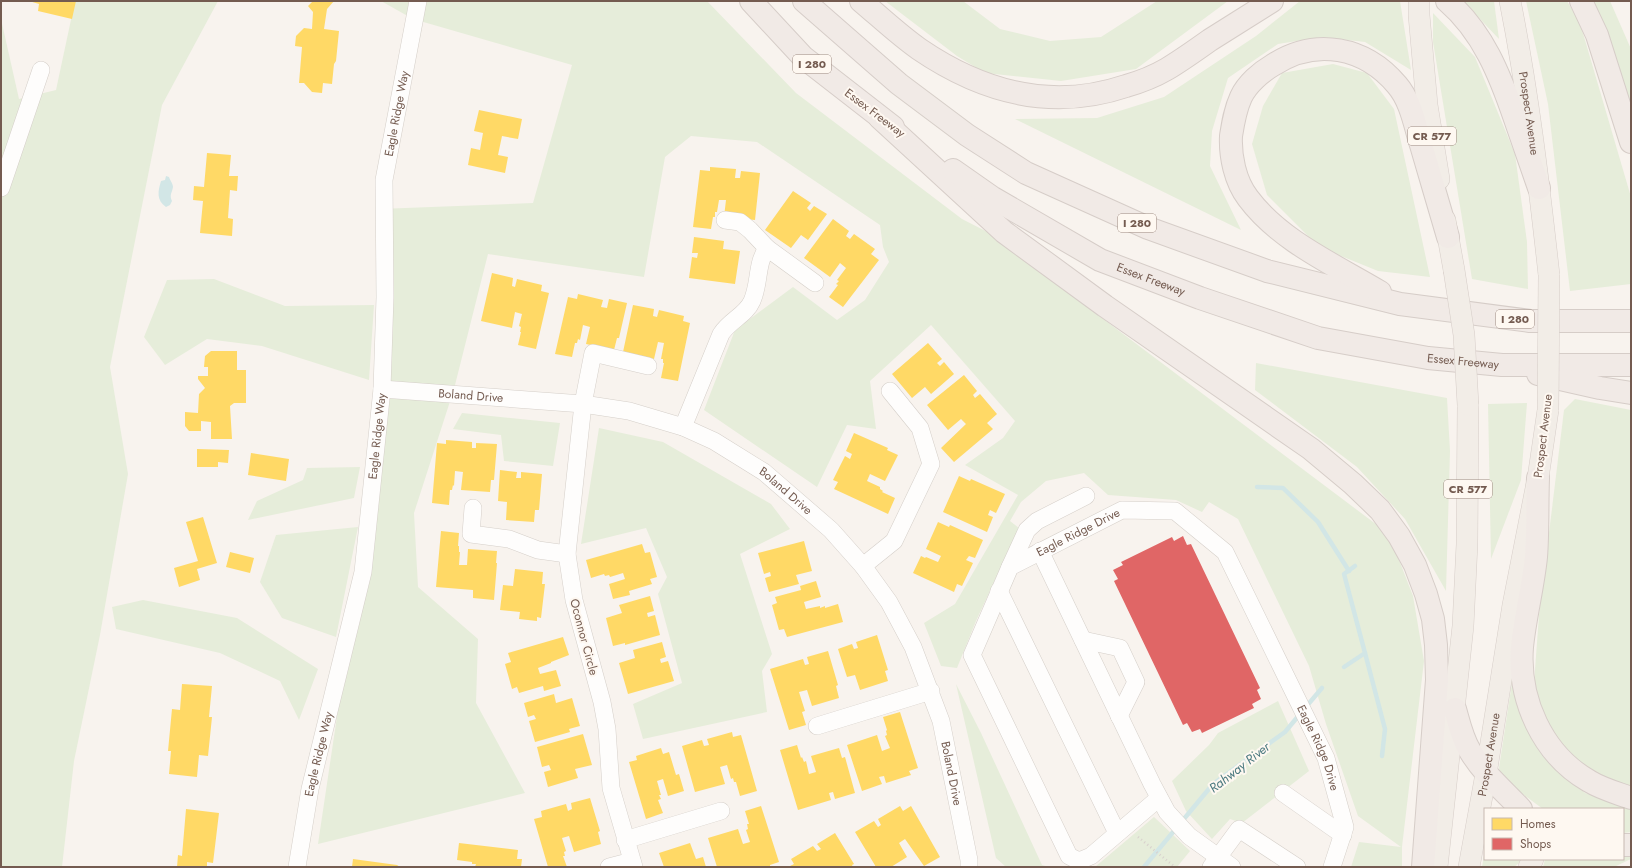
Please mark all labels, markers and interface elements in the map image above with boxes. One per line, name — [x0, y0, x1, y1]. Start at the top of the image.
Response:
road number: I 280 — [793, 55, 831, 73]
street label: Eagle Ridge Way — [380, 69, 414, 158]
street label: Prospect Avenue — [1514, 70, 1544, 156]
street label: Essex Freeway — [841, 84, 910, 142]
road number: CR 577 — [1408, 127, 1456, 145]
road number: I 280 — [1118, 214, 1156, 232]
street label: Essex Freeway — [1114, 258, 1188, 301]
road number: I 280 — [1496, 310, 1534, 328]
street label: Essex Freeway — [1426, 349, 1500, 374]
street label: Boland Drive — [438, 384, 504, 407]
street label: Eagle Ridge Way — [364, 391, 391, 480]
street label: Prospect Avenue — [1529, 393, 1557, 479]
street label: Boland Drive — [756, 462, 816, 519]
road number: CR 577 — [1444, 480, 1492, 498]
street label: Eagle Ridge Drive — [1033, 503, 1123, 561]
street label: Oconnor Circle — [565, 597, 603, 677]
street label: Eagle Ridge Drive — [1292, 702, 1344, 793]
street label: Eagle Ridge Way — [300, 709, 338, 798]
street label: Prospect Avenue — [1473, 712, 1505, 798]
water label: Rahway River — [1205, 737, 1274, 797]
street label: Boland Drive — [936, 740, 967, 807]
legend — [1484, 808, 1624, 860]
text: Homes — [1520, 815, 1556, 833]
text: Shops — [1520, 835, 1551, 853]

